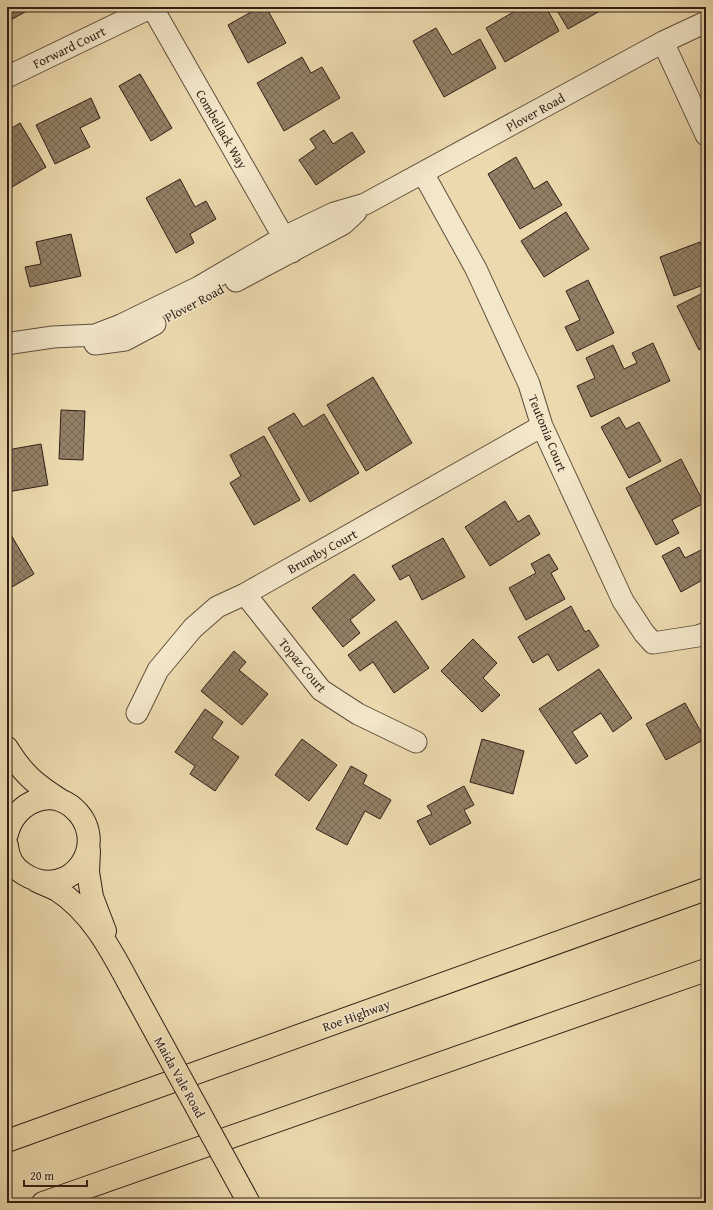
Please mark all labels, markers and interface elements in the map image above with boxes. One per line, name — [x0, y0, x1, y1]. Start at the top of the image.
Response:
street label: Forward Court — [30, 21, 109, 73]
street label: Combellack Way — [191, 86, 252, 173]
street label: Plover Road — [502, 88, 568, 136]
street label: Plover Road — [161, 280, 227, 327]
street label: Teutonia Court — [523, 392, 572, 475]
street label: Brumby Court — [284, 524, 361, 578]
street label: Topaz Court — [274, 634, 331, 697]
street label: Roe Highway — [320, 994, 393, 1037]
street label: Maida Vale Road — [149, 1033, 210, 1121]
scale bar — [24, 1162, 87, 1188]
text: 20 m — [30, 1167, 54, 1184]

